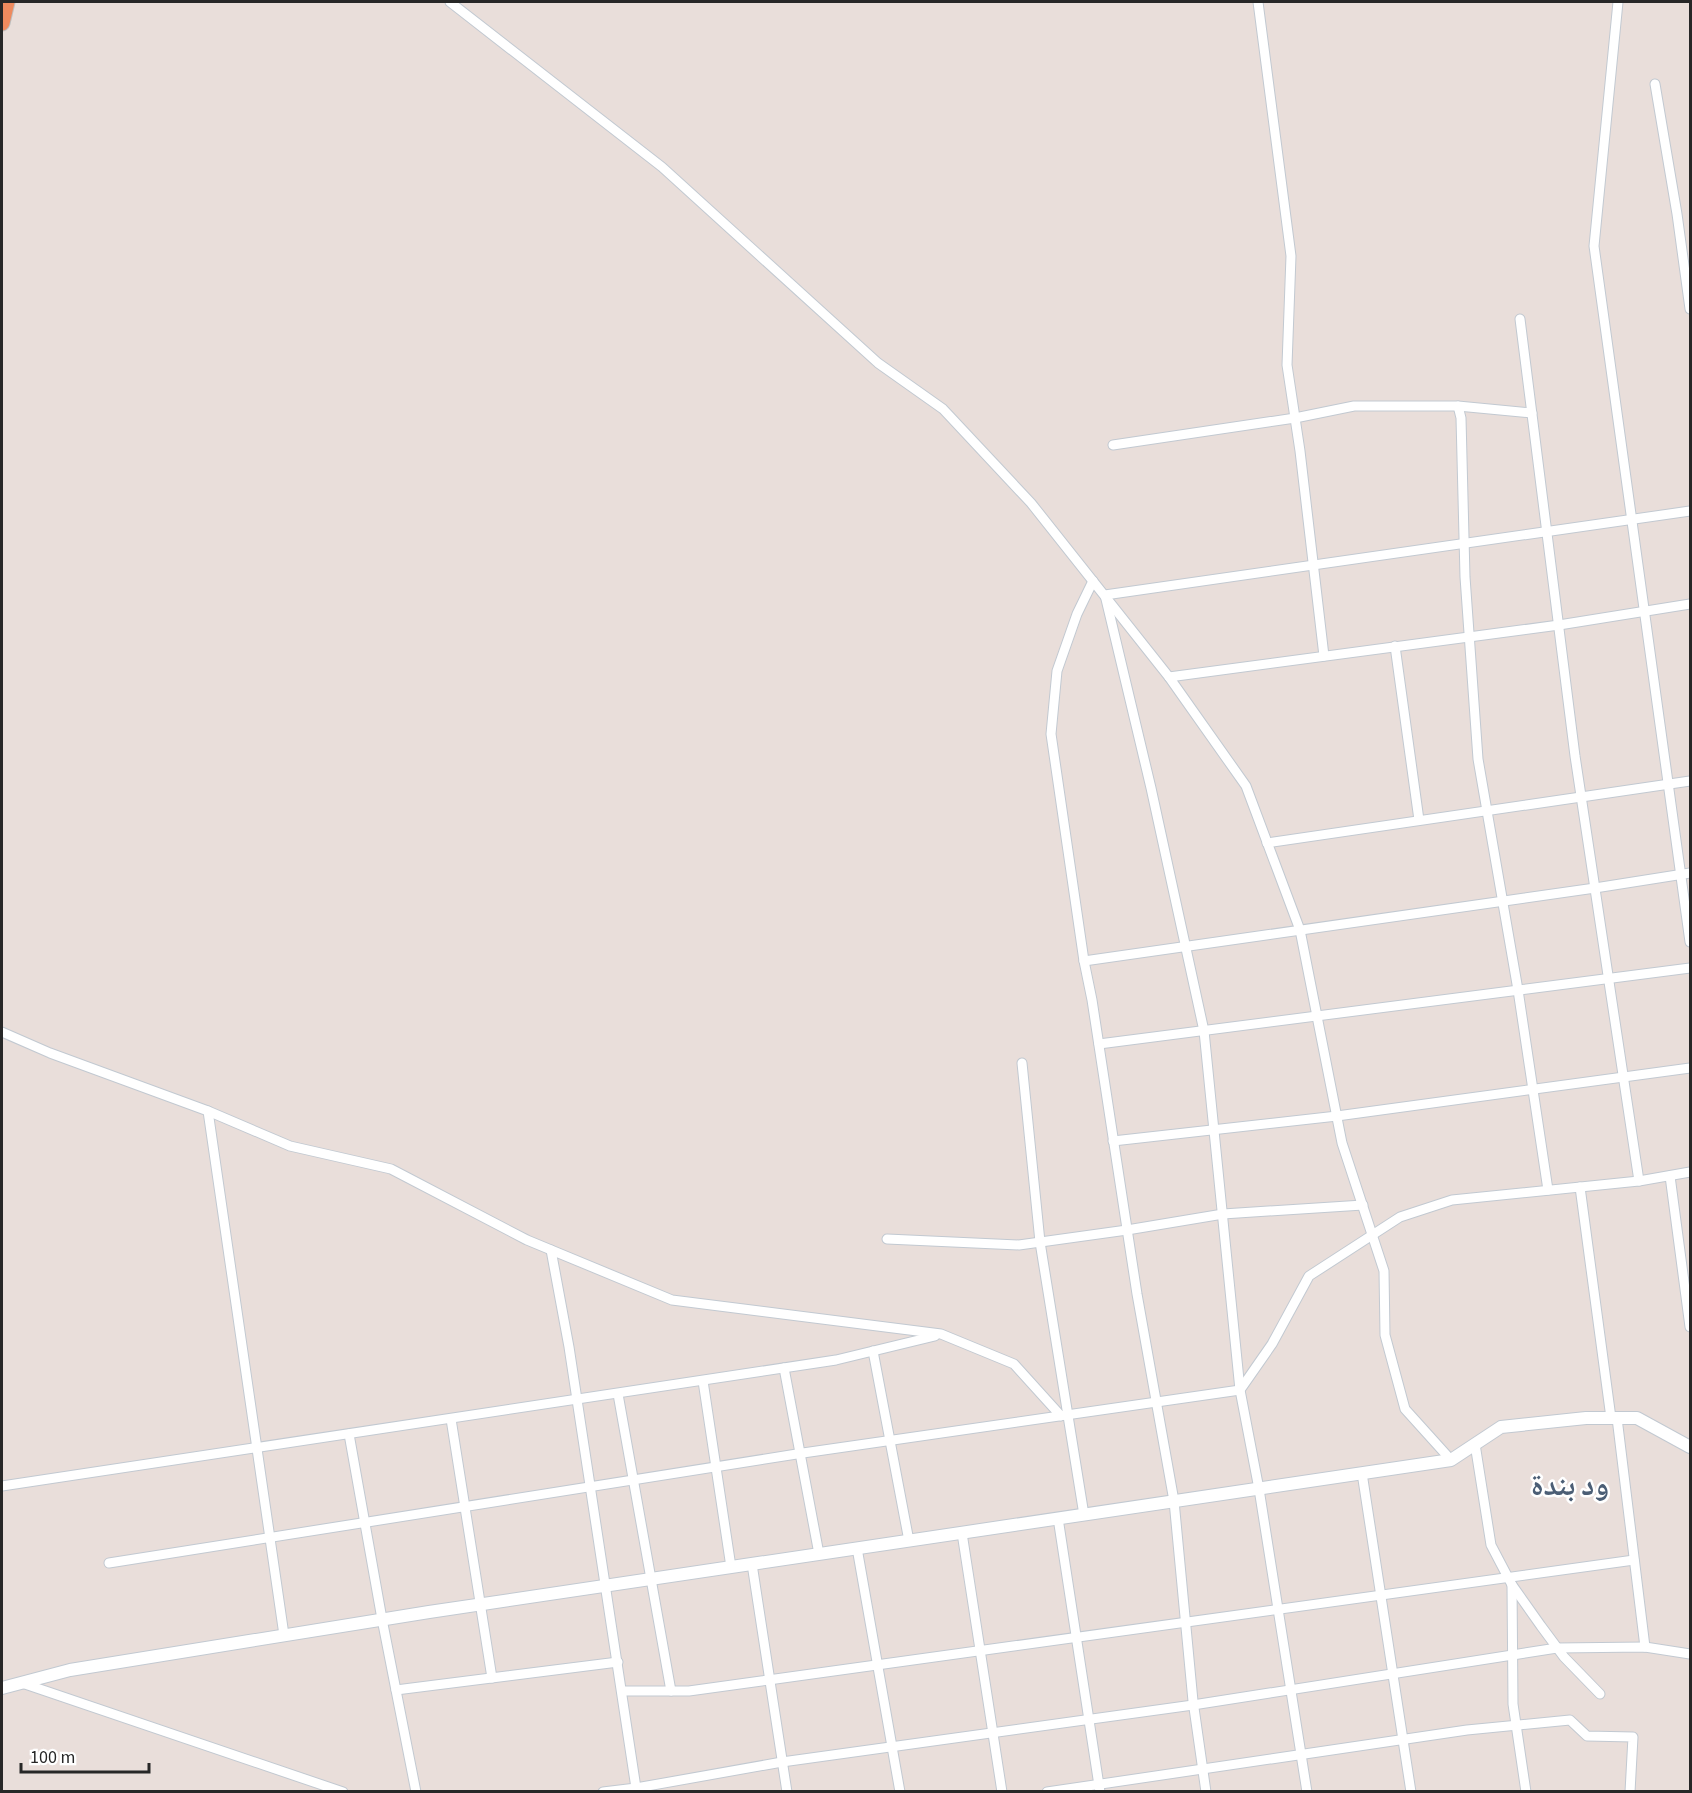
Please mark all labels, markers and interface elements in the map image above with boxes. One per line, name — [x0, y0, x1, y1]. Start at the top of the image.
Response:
district label: ود بندة — [1531, 1464, 1609, 1507]
scale bar — [21, 1736, 148, 1774]
text: 100 m — [30, 1745, 75, 1770]

